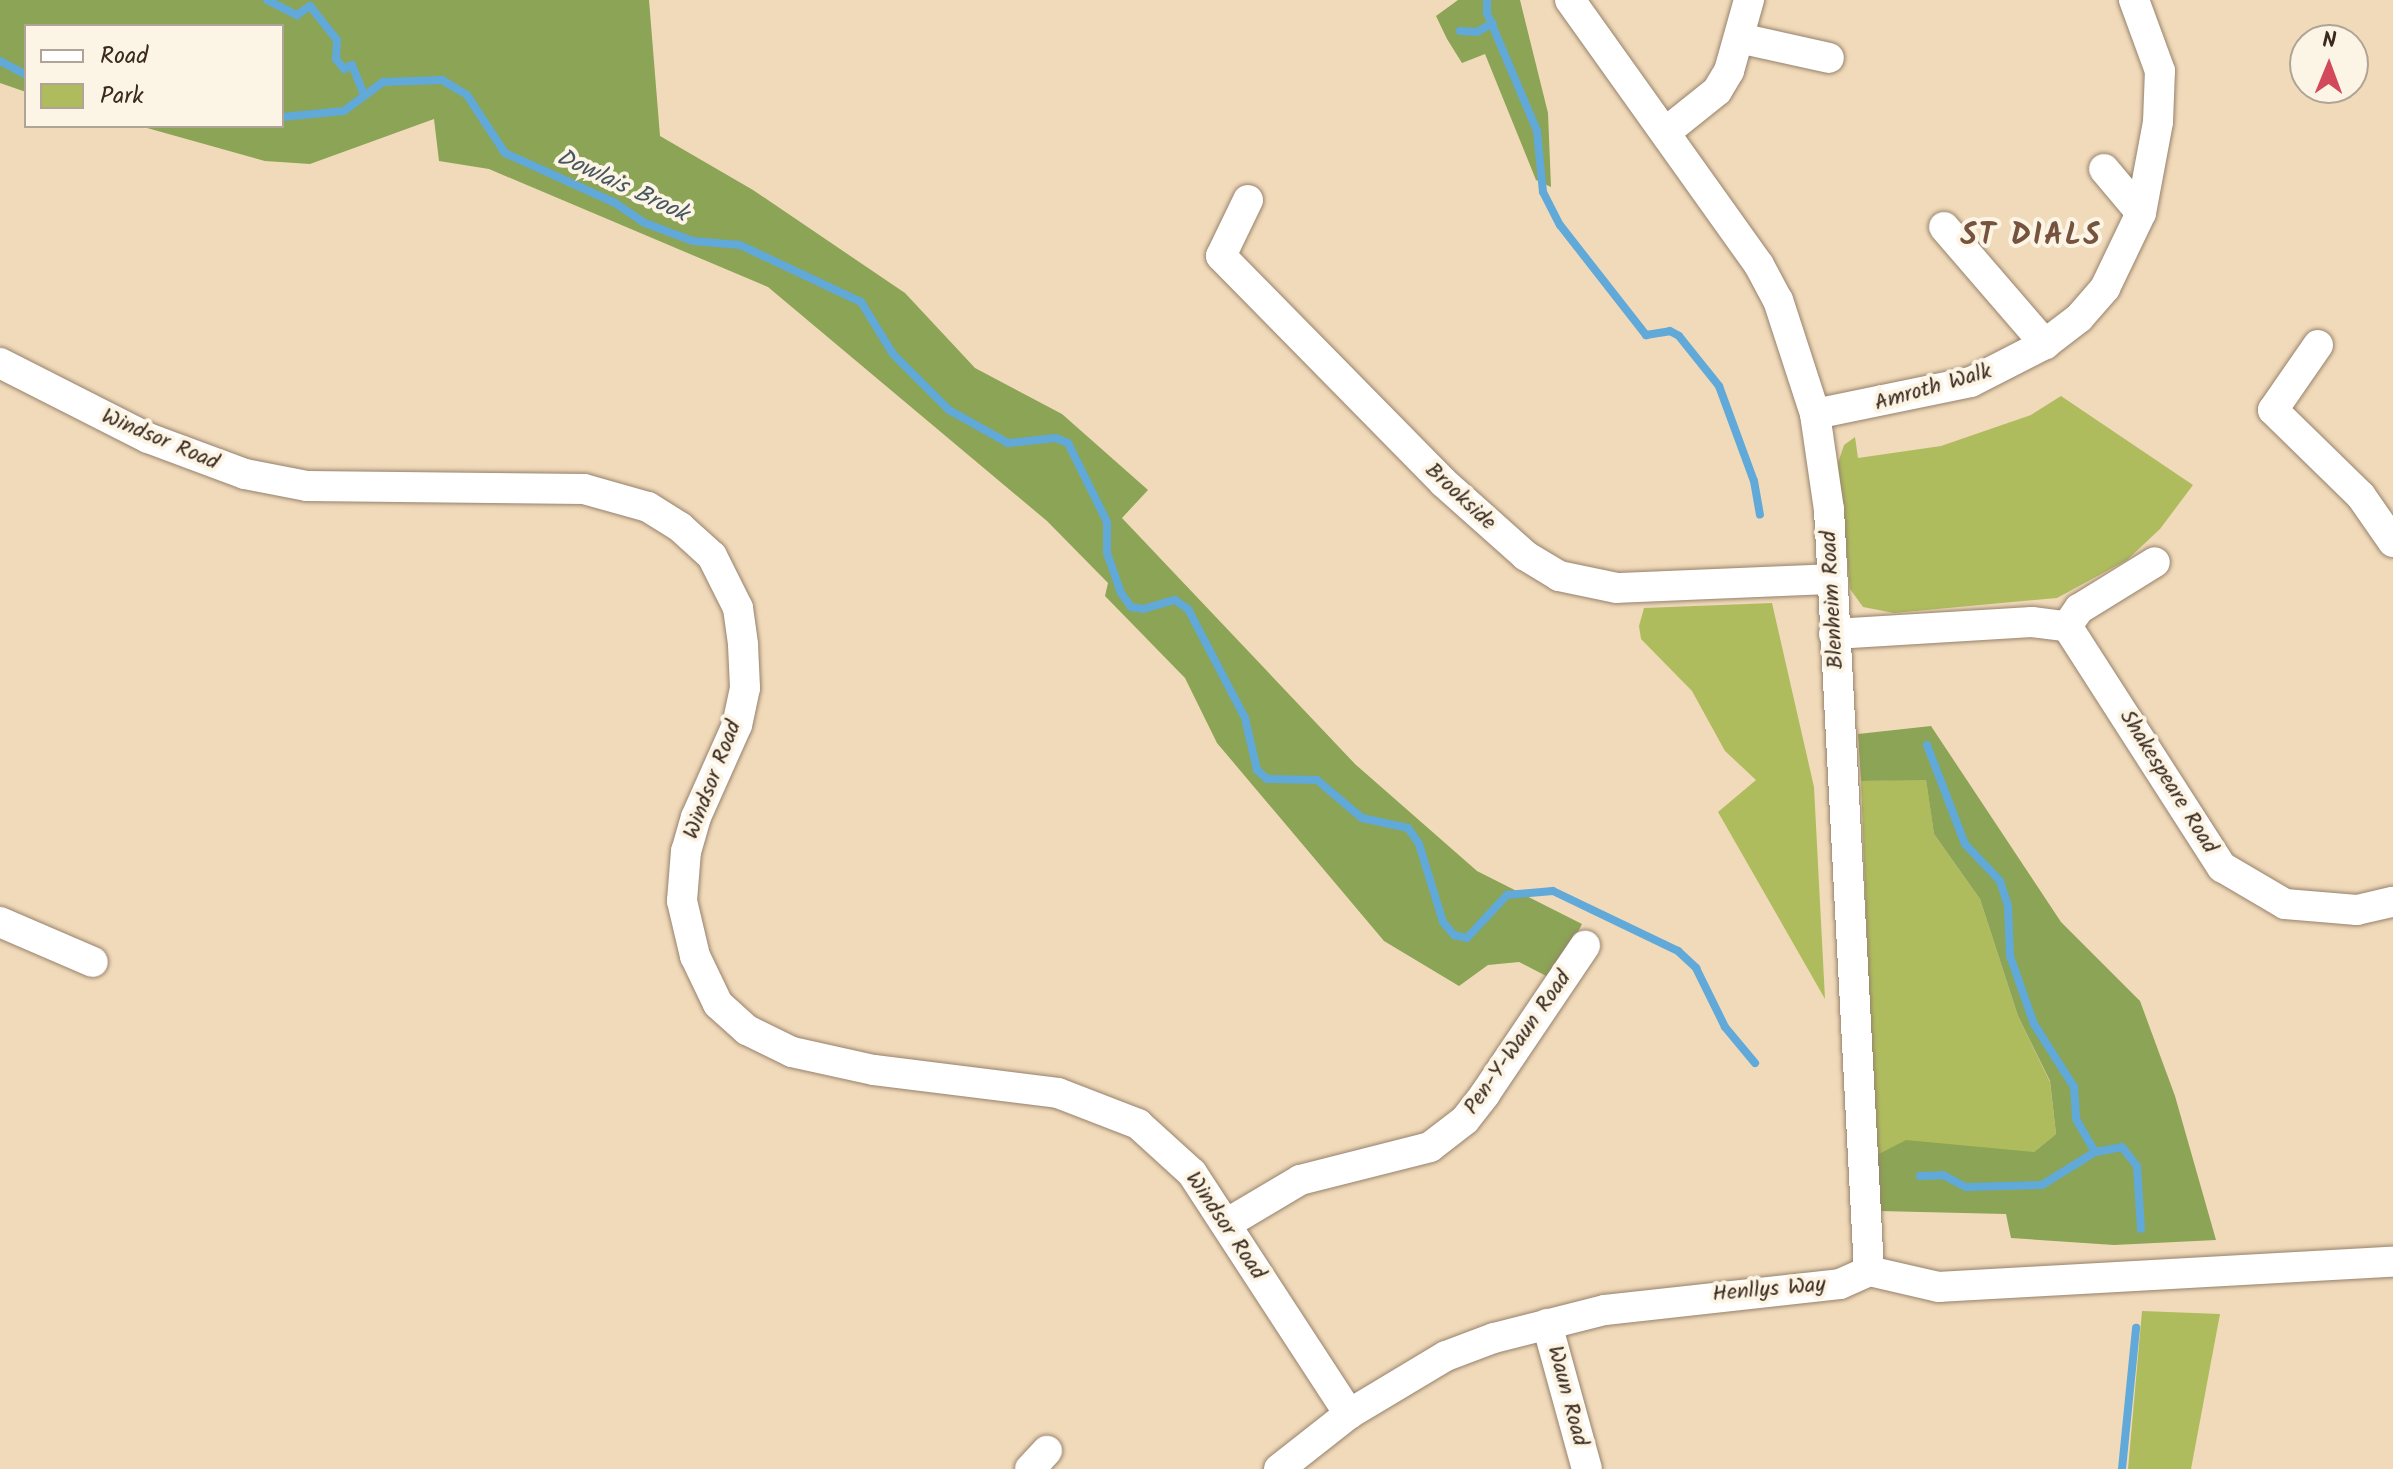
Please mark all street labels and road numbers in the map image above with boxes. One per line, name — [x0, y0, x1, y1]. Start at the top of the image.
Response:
street label: Amroth Walk — [1871, 359, 1995, 417]
street label: Windsor Road — [97, 403, 223, 477]
street label: Brookside — [1419, 458, 1501, 536]
street label: Blenheim Road — [1816, 530, 1850, 670]
street label: Shakespeare Road — [2113, 705, 2223, 859]
street label: Windsor Road — [678, 717, 748, 843]
street label: Pen-Y-Waun Road — [1459, 966, 1577, 1120]
street label: Windsor Road — [1179, 1167, 1271, 1285]
street label: Henllys Way — [1711, 1272, 1827, 1308]
street label: Waun Road — [1541, 1343, 1593, 1449]

